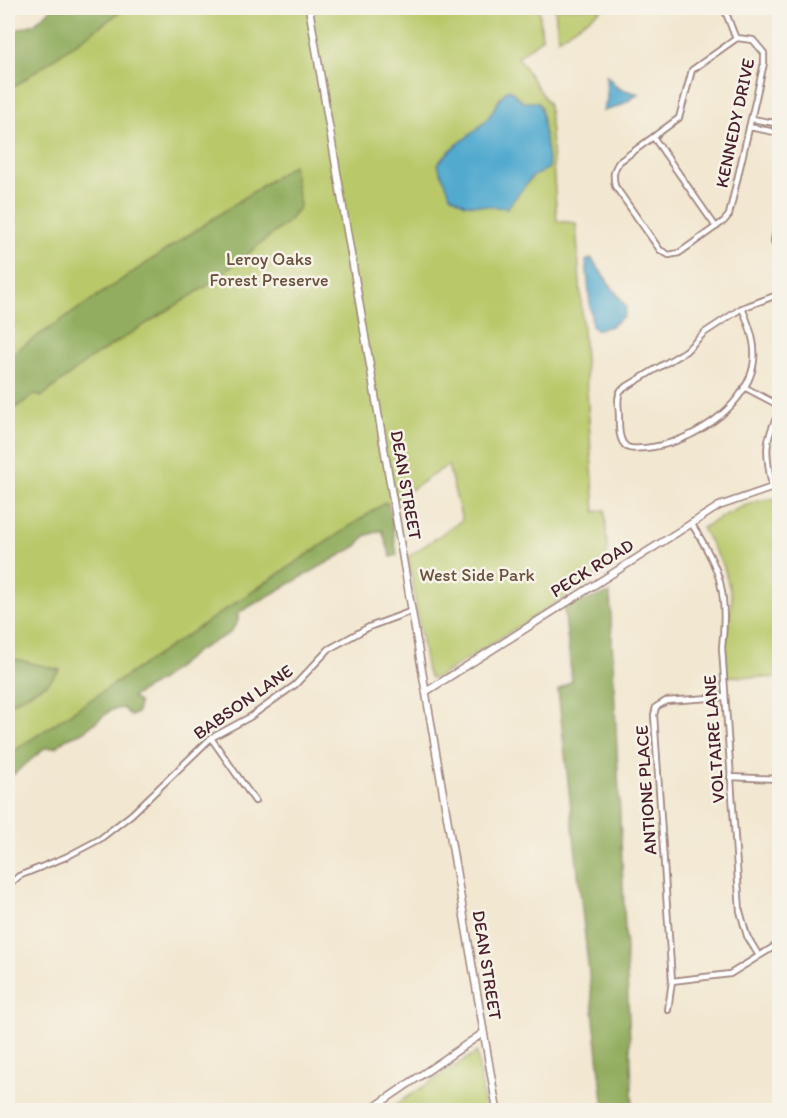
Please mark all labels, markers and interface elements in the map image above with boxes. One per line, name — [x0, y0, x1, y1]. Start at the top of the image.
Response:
street label: KENNEDY DRIVE — [711, 56, 759, 190]
park label: Leroy Oaks Forest Preserve — [209, 248, 329, 291]
street label: DEAN STREET — [386, 428, 426, 542]
street label: PECK ROAD — [546, 534, 638, 602]
park label: West Side Park — [419, 564, 535, 586]
street label: BABSON LANE — [189, 660, 297, 744]
street label: VOLTAIRE LANE — [699, 674, 729, 804]
street label: ANTIONE PLACE — [630, 724, 662, 856]
street label: DEAN STREET — [467, 908, 507, 1022]

